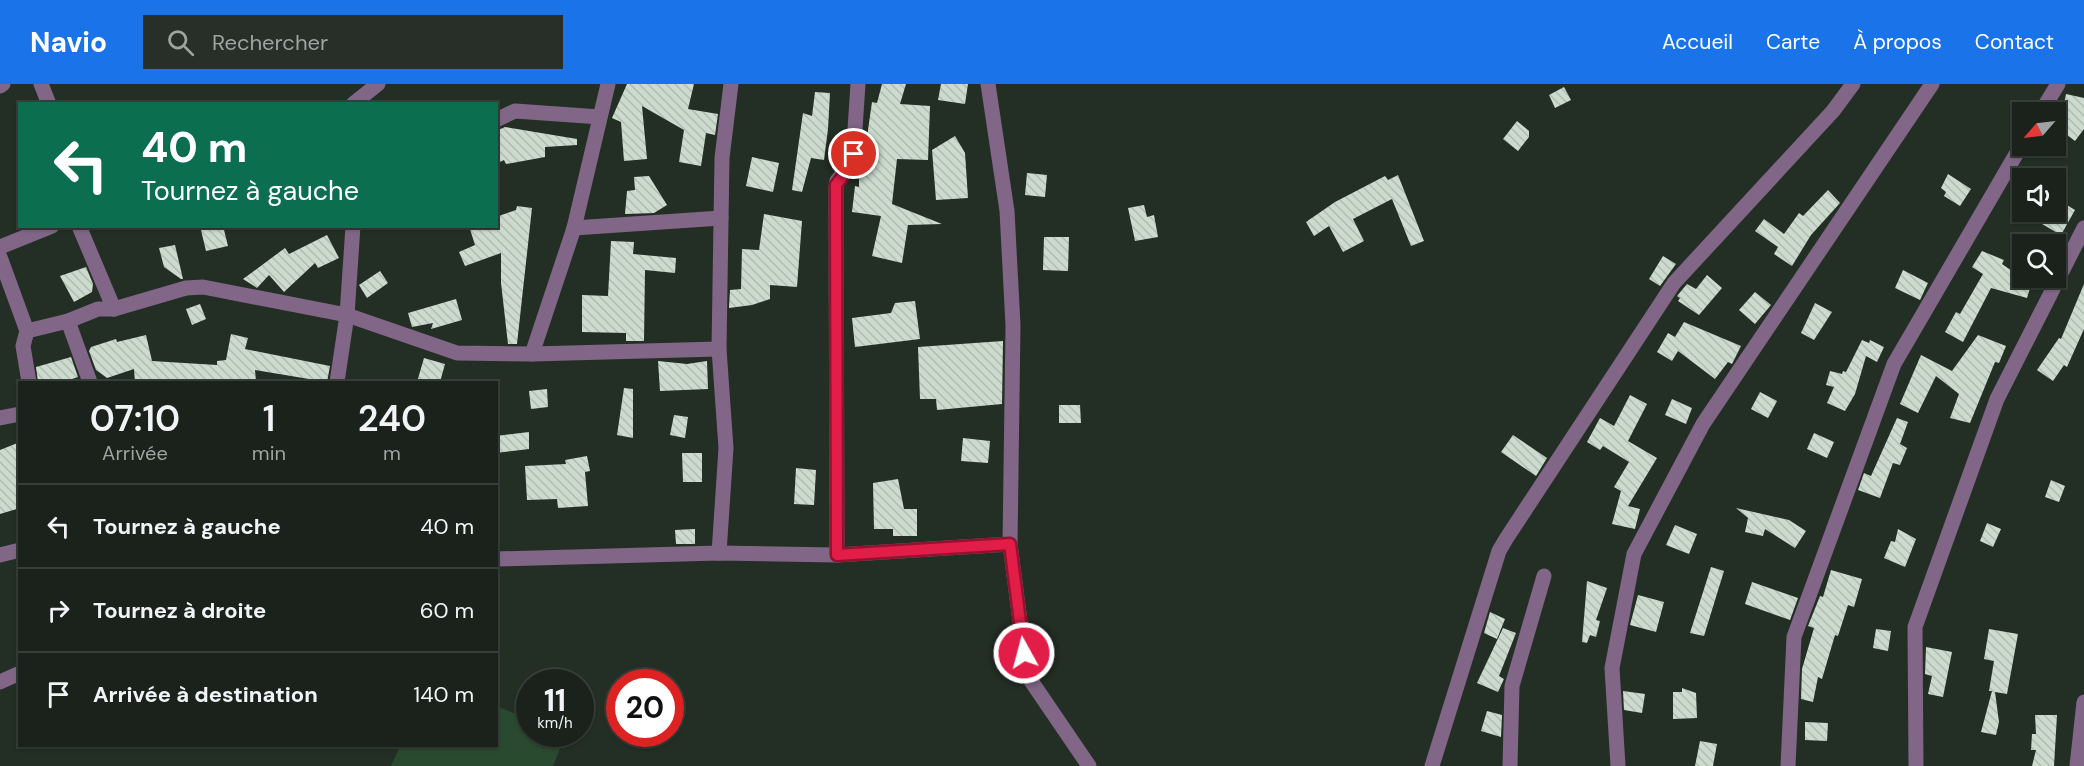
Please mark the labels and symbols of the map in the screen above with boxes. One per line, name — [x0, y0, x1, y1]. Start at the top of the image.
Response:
north arrow — [2012, 102, 2066, 156]
pin — [828, 128, 879, 179]
position arrow — [992, 621, 1056, 685]
speed limit sign: 20 — [606, 669, 684, 747]

